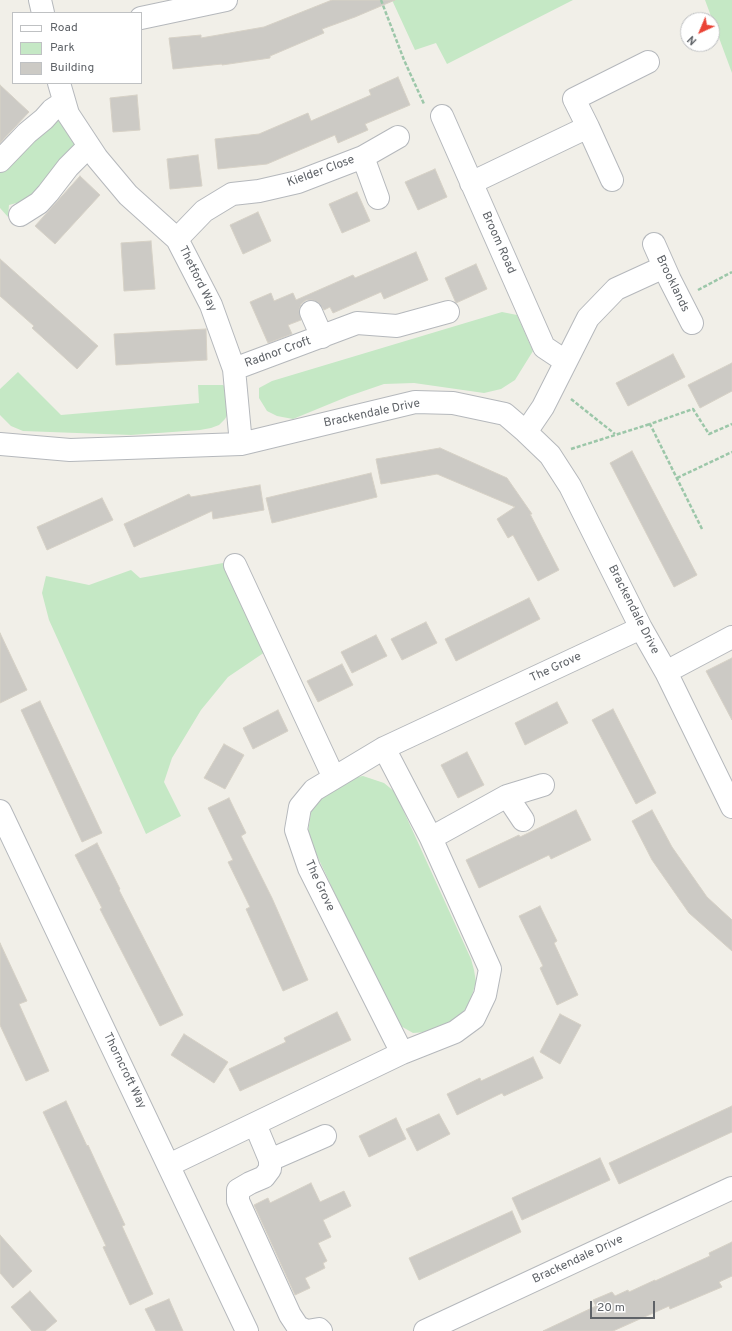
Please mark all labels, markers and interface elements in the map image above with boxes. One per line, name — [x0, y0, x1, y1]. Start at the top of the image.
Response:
legend — [12, 12, 142, 84]
north arrow — [680, 12, 720, 52]
text: Road — [50, 20, 78, 36]
text: N — [685, 32, 700, 48]
text: Park — [50, 40, 75, 56]
text: Building — [50, 60, 94, 76]
street label: Kielder Close — [285, 153, 357, 191]
street label: Broom Road — [478, 210, 518, 276]
street label: Thetford Way — [175, 244, 219, 314]
street label: Brooklands — [652, 253, 692, 315]
street label: Radnor Croft — [243, 334, 313, 372]
street label: Brackendale Drive — [322, 397, 422, 431]
street label: Brackendale Drive — [604, 563, 662, 657]
street label: The Grove — [528, 650, 584, 686]
street label: The Grove — [301, 858, 337, 914]
street label: Thorncroft Way — [99, 1031, 149, 1111]
street label: Brackendale Drive — [530, 1233, 626, 1287]
scale bar — [592, 1293, 657, 1319]
text: 20 m — [597, 1300, 625, 1316]

